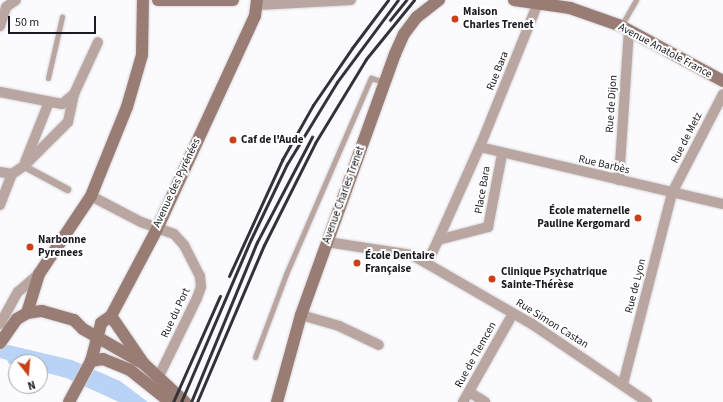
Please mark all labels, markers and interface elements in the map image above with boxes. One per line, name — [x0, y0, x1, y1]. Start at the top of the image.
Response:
place label: Maison Charles Trenet — [463, 6, 533, 32]
scale bar — [10, 8, 98, 34]
text: 50 m — [15, 14, 39, 31]
marker: Maison Charles Trenet — [450, 14, 460, 24]
street label: Avenue Anatole France — [616, 21, 714, 81]
street label: Rue Bara — [484, 50, 512, 92]
street label: Rue de Dijon — [603, 75, 621, 133]
street label: Rue de Metz — [669, 110, 705, 166]
place label: Caf de l'Aude — [241, 133, 304, 147]
marker: Caf de l'Aude — [228, 135, 238, 145]
street label: Avenue des Pyrénées — [151, 136, 203, 230]
street label: Avenue Charles Trenet — [320, 145, 368, 245]
street label: Rue Barbès — [577, 153, 631, 177]
street label: Place Bara — [472, 165, 494, 215]
place label: École maternelle Pauline Kergomard — [537, 205, 630, 231]
marker: École maternelle Pauline Kergomard — [633, 213, 643, 223]
place label: Narbonne Pyrenees — [38, 234, 86, 260]
marker: Narbonne Pyrenees — [25, 242, 35, 252]
place label: École Dentaire Française — [365, 250, 435, 276]
street label: Rue de Lyon — [623, 257, 649, 315]
marker: École Dentaire Française — [352, 258, 362, 268]
place label: Clinique Psychatrique Sainte-Thérèse — [501, 266, 607, 292]
marker: Clinique Psychatrique Sainte-Thérèse — [486, 273, 498, 285]
street label: Rue du Port — [159, 286, 193, 340]
street label: Rue Simon Castan — [513, 296, 591, 352]
street label: Rue de Tlemcen — [452, 320, 500, 390]
north arrow — [8, 354, 48, 394]
text: N — [26, 377, 37, 393]

